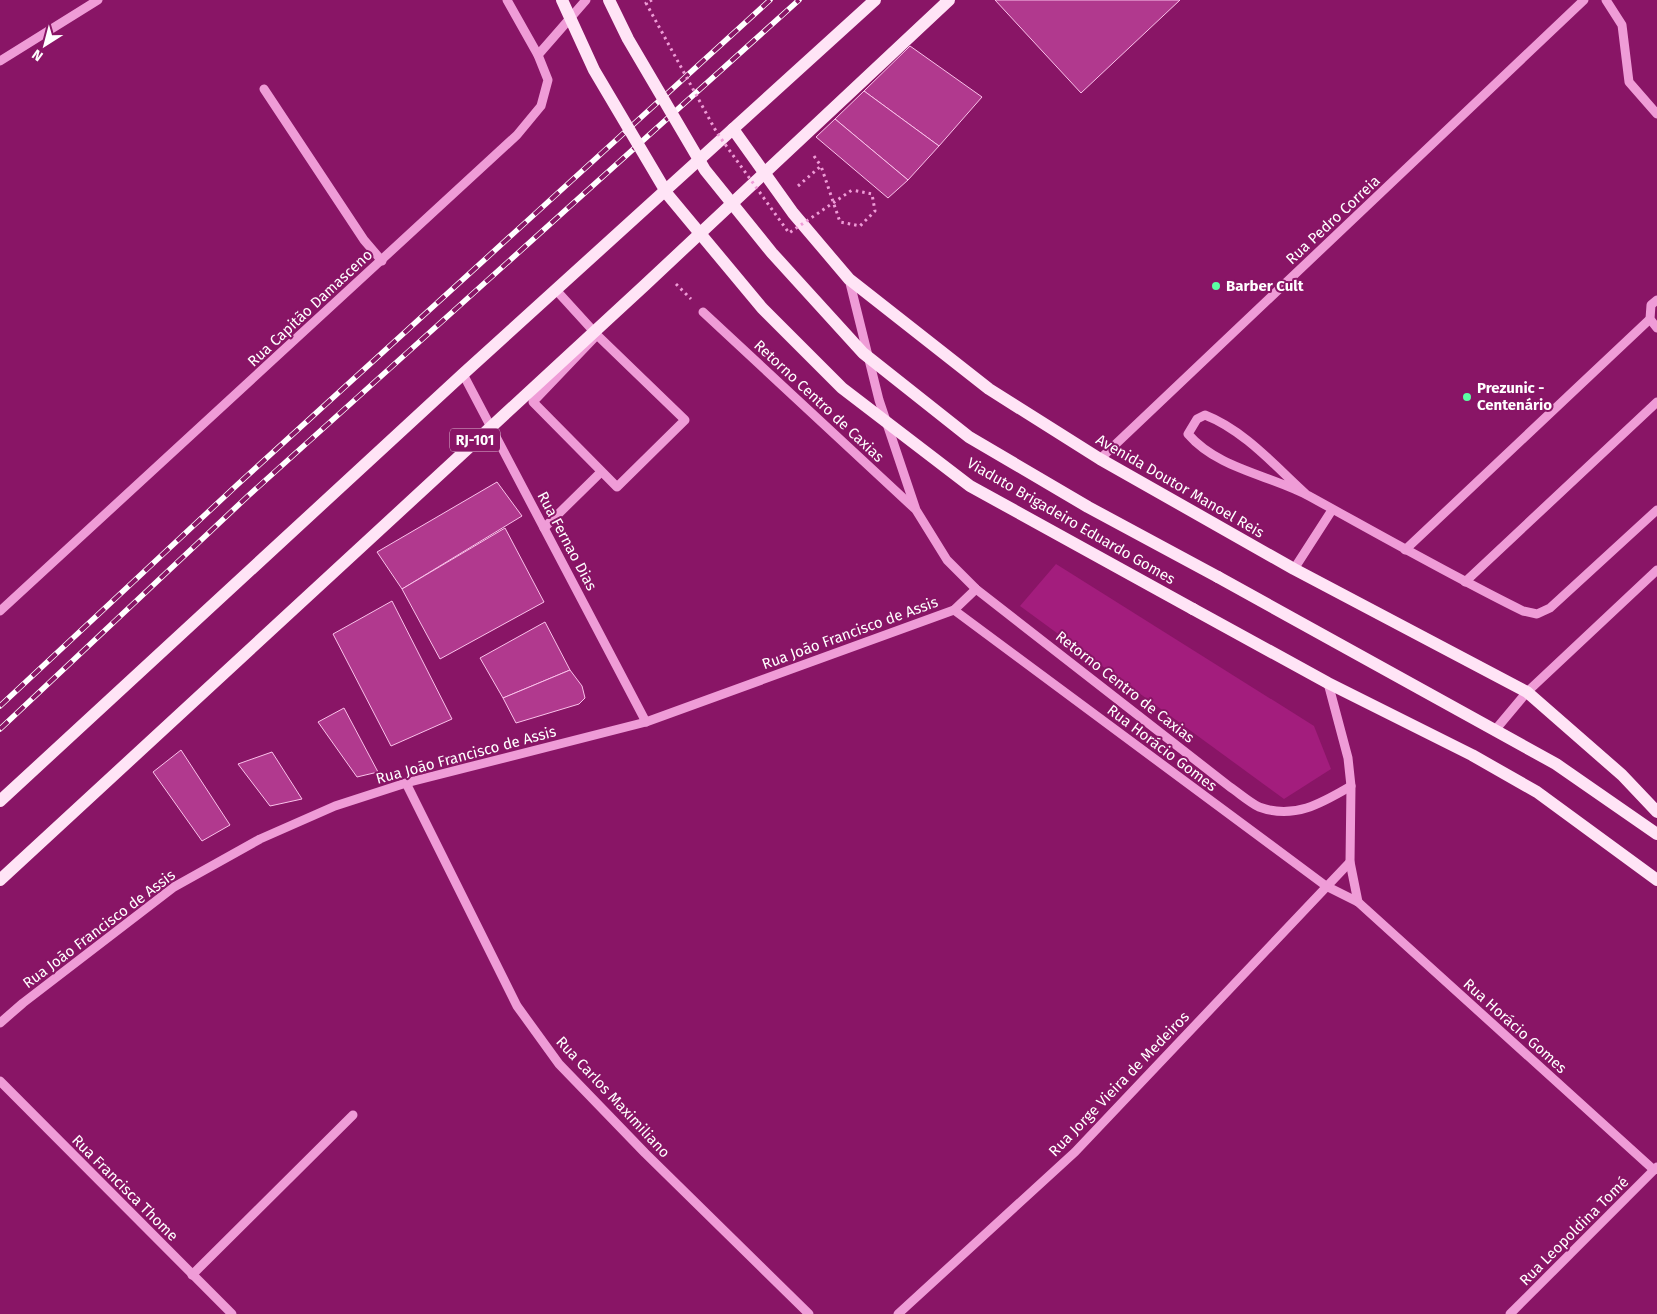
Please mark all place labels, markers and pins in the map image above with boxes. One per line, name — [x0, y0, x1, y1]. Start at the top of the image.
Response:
place label: Barber Cult — [1226, 277, 1304, 295]
marker: Barber Cult — [1210, 280, 1222, 292]
place label: Prezunic - Centenário — [1477, 379, 1552, 414]
marker: Prezunic - Centenário — [1461, 391, 1473, 403]

